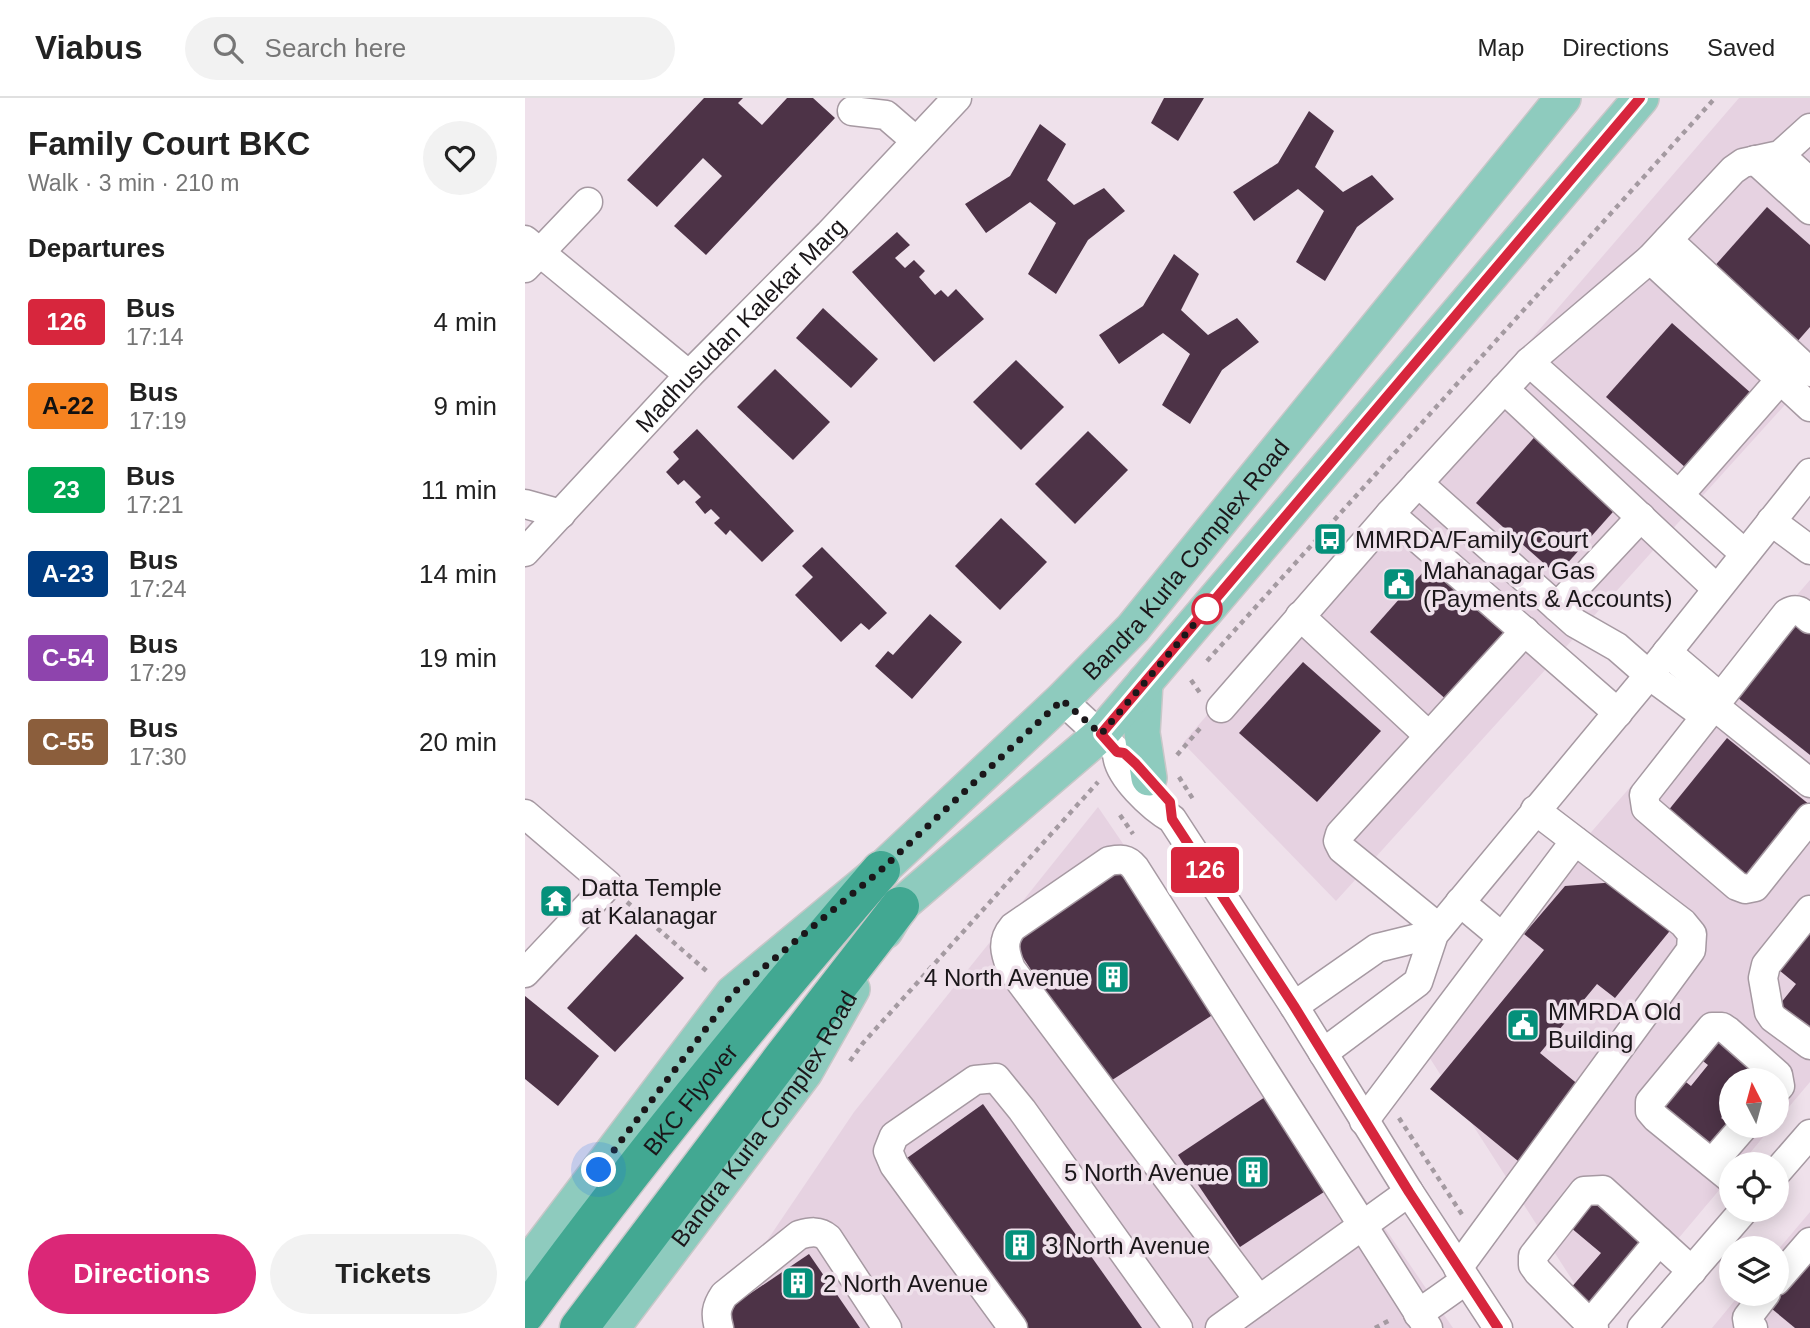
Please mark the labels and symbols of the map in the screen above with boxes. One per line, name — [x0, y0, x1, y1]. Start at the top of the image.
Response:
street label: Madhusudan Kalekar Marg — [630, 212, 851, 437]
street label: Bandra Kurla Complex Road — [1077, 434, 1294, 685]
bus stop icon: MMRDA/Family Court — [1311, 520, 1349, 558]
place label: MMRDA/Family Court — [1355, 526, 1589, 553]
place label: Mahanagar Gas (Payments & Accounts) — [1423, 557, 1672, 612]
public building icon: Mahanagar Gas (Payments & Accounts) — [1380, 565, 1418, 603]
unlabelled marker — [1192, 594, 1222, 624]
line badge: 126 — [1165, 847, 1245, 893]
place label: Datta Temple at Kalanagar — [581, 874, 722, 929]
temple icon: Datta Temple at Kalanagar — [537, 882, 575, 920]
building icon: 4 North Avenue — [1094, 958, 1132, 996]
place label: 4 North Avenue — [924, 964, 1089, 991]
street label: Bandra Kurla Complex Road — [665, 986, 862, 1251]
place label: MMRDA Old Building — [1548, 998, 1681, 1053]
public building icon: MMRDA Old Building — [1504, 1006, 1542, 1044]
street label: BKC Flyover — [637, 1038, 743, 1160]
north arrow — [1719, 1068, 1789, 1138]
your location — [581, 1152, 616, 1187]
building icon: 5 North Avenue — [1234, 1153, 1272, 1191]
place label: 5 North Avenue — [1064, 1159, 1229, 1186]
building icon: 3 North Avenue — [1001, 1226, 1039, 1264]
place label: 3 North Avenue — [1045, 1232, 1210, 1259]
building icon: 2 North Avenue — [779, 1264, 817, 1302]
place label: 2 North Avenue — [823, 1270, 988, 1297]

